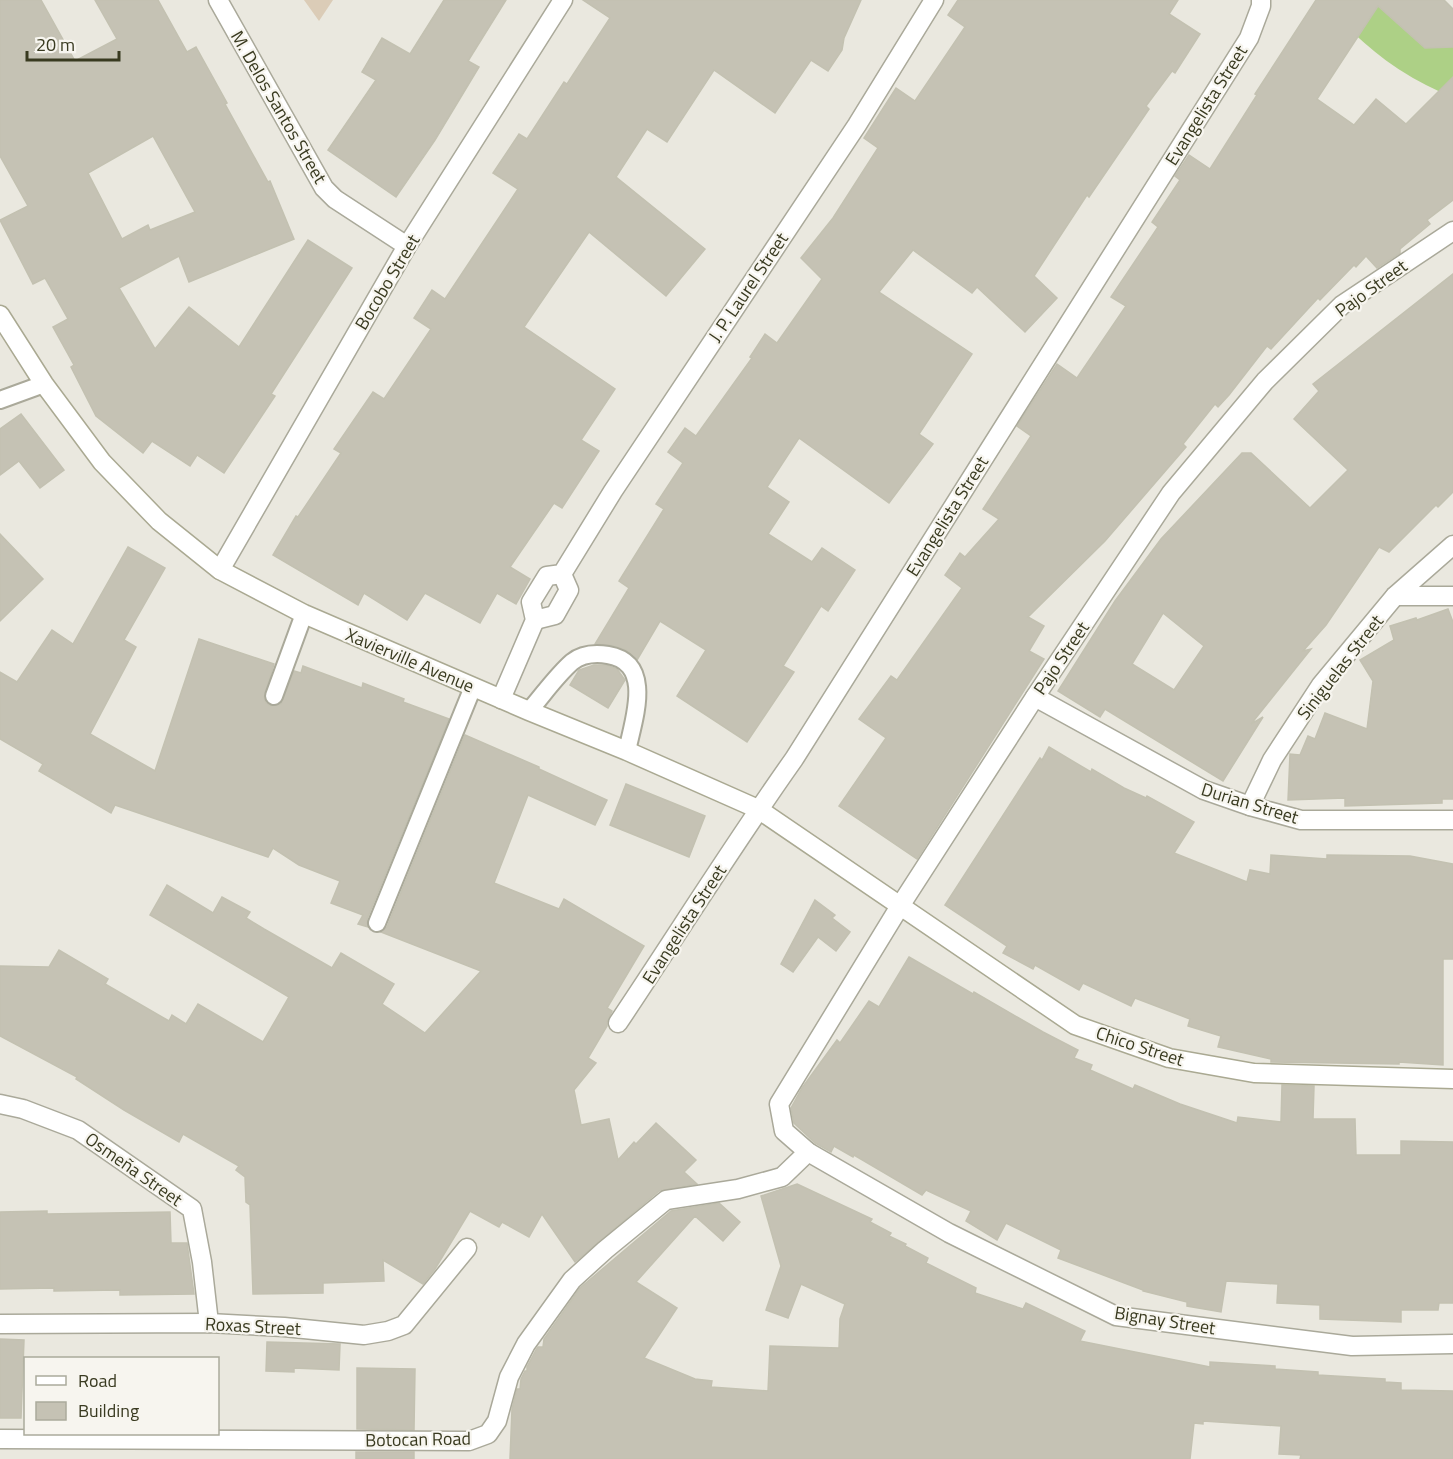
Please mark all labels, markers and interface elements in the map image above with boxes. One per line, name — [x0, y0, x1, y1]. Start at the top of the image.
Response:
scale bar — [27, 24, 118, 62]
street label: M. Delos Santos Street — [224, 26, 334, 189]
text: 20 m — [36, 31, 75, 58]
street label: Evangelista Street — [1158, 39, 1254, 170]
street label: J. P. Laurel Street — [701, 226, 795, 347]
street label: Bocobo Street — [348, 229, 427, 335]
street label: Pajo Street — [1329, 252, 1413, 323]
street label: Evangelista Street — [899, 450, 995, 581]
street label: Siniguelas Street — [1290, 608, 1390, 725]
street label: Pajo Street — [1026, 615, 1096, 700]
street label: Xavierville Avenue — [342, 621, 478, 699]
street label: Durian Street — [1198, 775, 1303, 831]
street label: Evangelista Street — [635, 858, 733, 989]
street label: Chico Street — [1093, 1019, 1188, 1073]
street label: Osmeña Street — [80, 1125, 189, 1213]
street label: Bignay Street — [1113, 1299, 1218, 1341]
street label: Roxas Street — [204, 1310, 302, 1342]
legend — [24, 1357, 219, 1435]
text: Road — [78, 1367, 117, 1394]
text: Building — [78, 1397, 139, 1424]
street label: Botocan Road — [365, 1425, 471, 1453]

